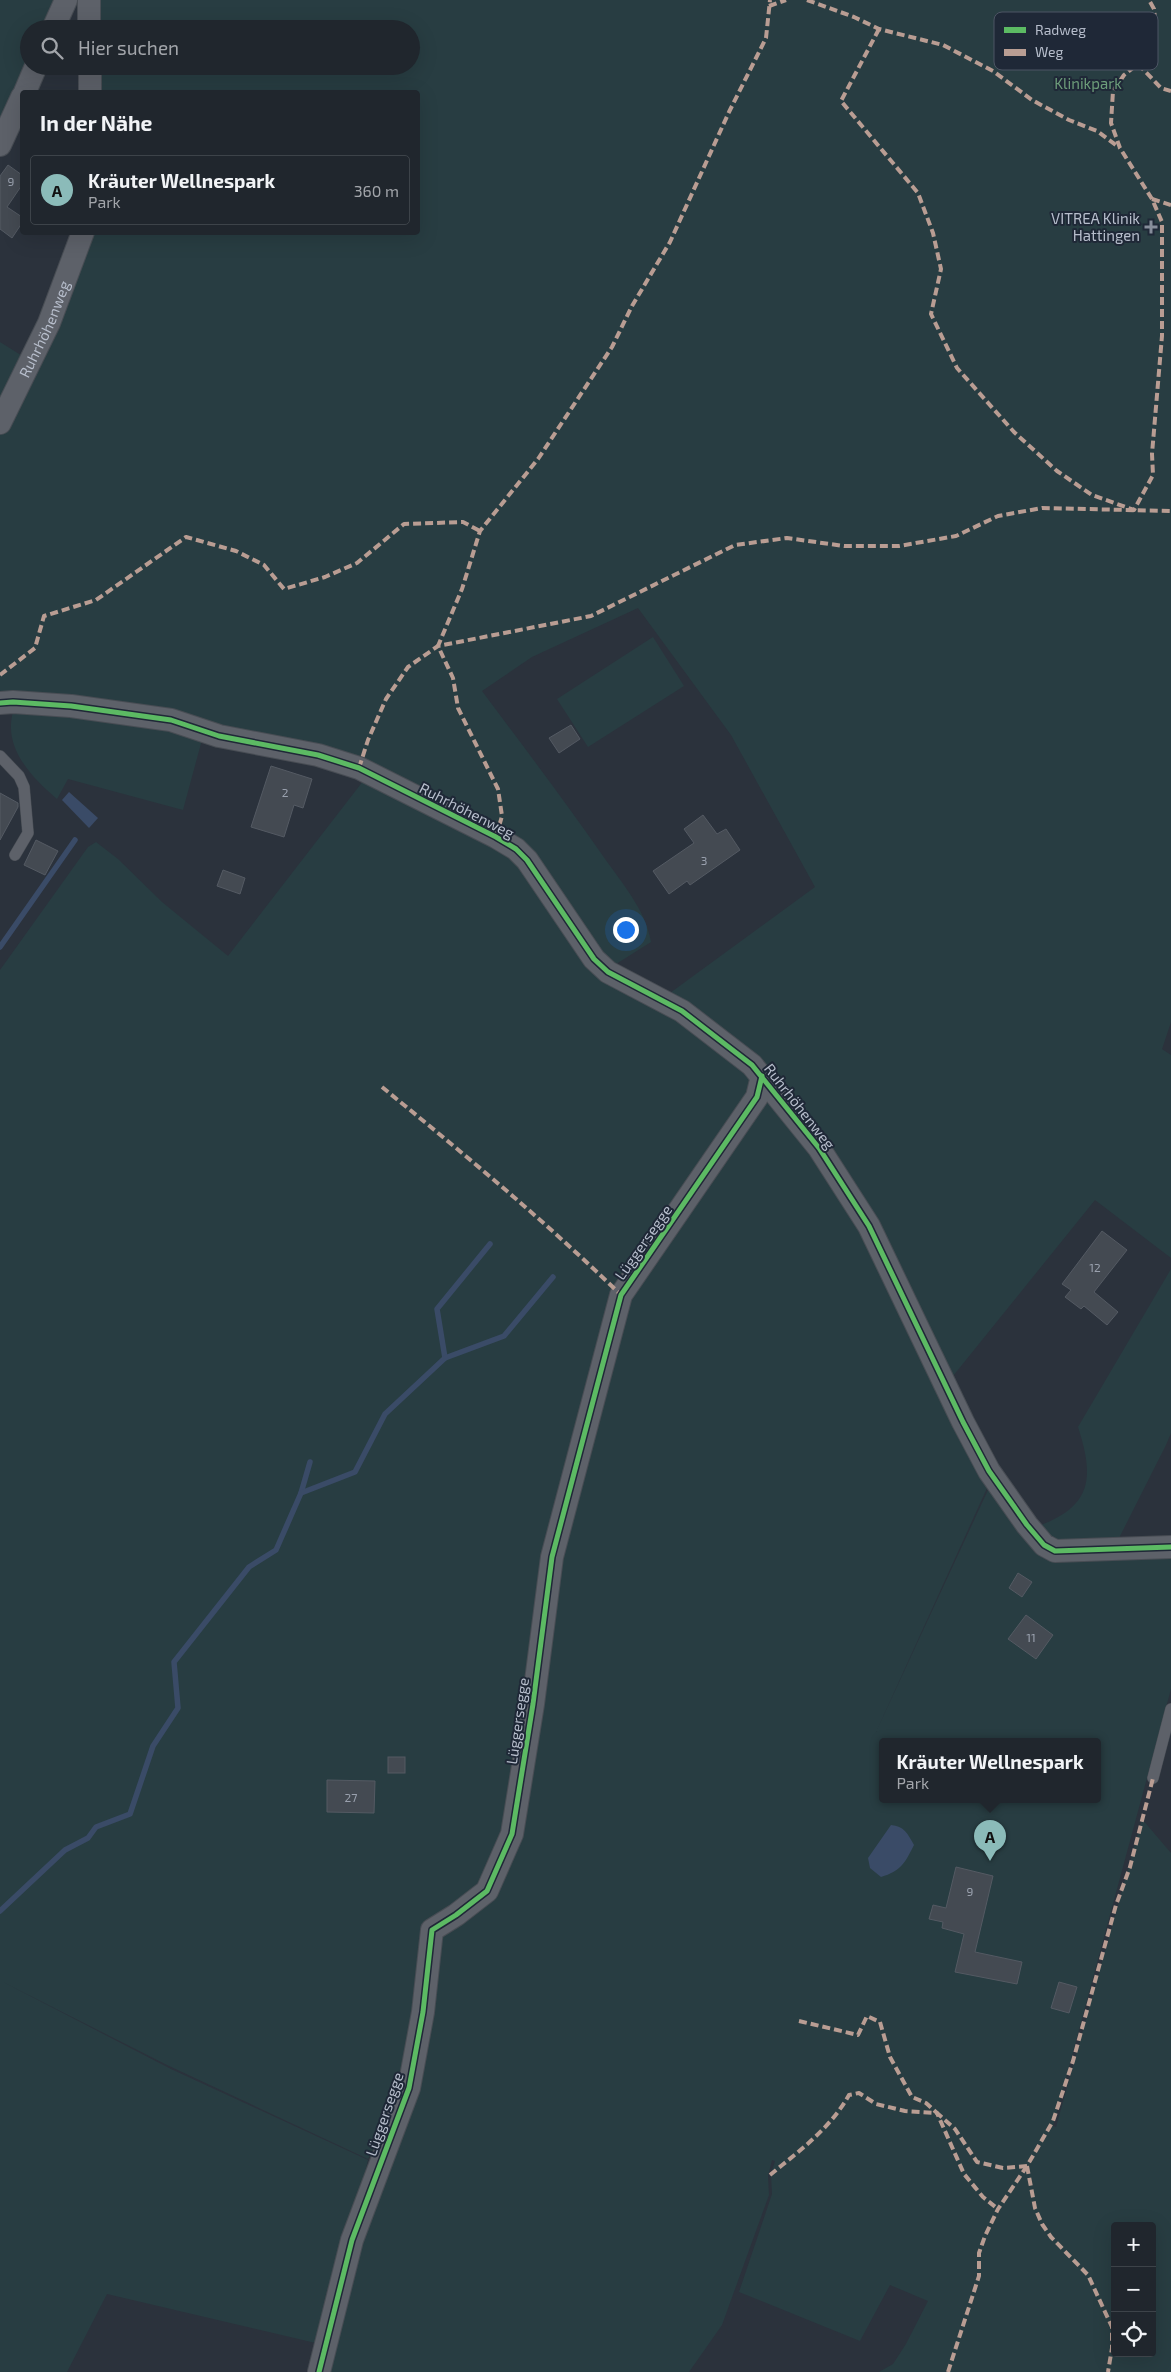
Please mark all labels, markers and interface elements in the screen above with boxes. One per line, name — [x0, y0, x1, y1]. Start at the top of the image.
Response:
legend — [994, 12, 1158, 70]
search box — [20, 20, 420, 75]
text: Radweg — [1035, 21, 1086, 38]
icon: search — [38, 34, 66, 62]
text: Hier suchen — [78, 36, 179, 59]
text: Weg — [1035, 43, 1064, 60]
park label: Klinikpark — [1054, 74, 1122, 92]
text: In der Nähe — [40, 110, 152, 135]
text: Kräuter Wellnespark — [88, 169, 275, 192]
house number: 9 — [8, 174, 15, 188]
text: A — [52, 181, 62, 200]
text: 360 m — [354, 181, 399, 200]
text: Park — [88, 192, 121, 211]
place label: VITREA Klinik Hattingen — [1051, 209, 1140, 244]
marker: VITREA Klinik Hattingen — [1144, 220, 1158, 234]
street label: Ruhrhöhenweg — [15, 277, 73, 380]
street label: Ruhrhöhenweg — [417, 778, 518, 842]
house number: 2 — [282, 785, 289, 799]
house number: 3 — [701, 853, 707, 867]
your location — [613, 917, 639, 943]
street label: Ruhrhöhenweg — [761, 1059, 839, 1153]
street label: Lüggersegge — [611, 1201, 675, 1283]
house number: 12 — [1089, 1260, 1101, 1274]
house number: 11 — [1026, 1630, 1036, 1644]
street label: Lüggersegge — [502, 1676, 532, 1766]
popup — [879, 1738, 1101, 1803]
text: Kräuter Wellnespark — [896, 1750, 1084, 1773]
text: Park — [896, 1773, 929, 1792]
house number: 27 — [345, 1790, 357, 1804]
pin: A — [974, 1820, 1006, 1861]
house number: 9 — [967, 1884, 974, 1898]
street label: Lüggersegge — [361, 2070, 407, 2158]
map controls — [1111, 2222, 1156, 2357]
button: + — [1111, 2222, 1156, 2267]
button: − — [1111, 2267, 1156, 2312]
button: locate — [1111, 2312, 1156, 2357]

